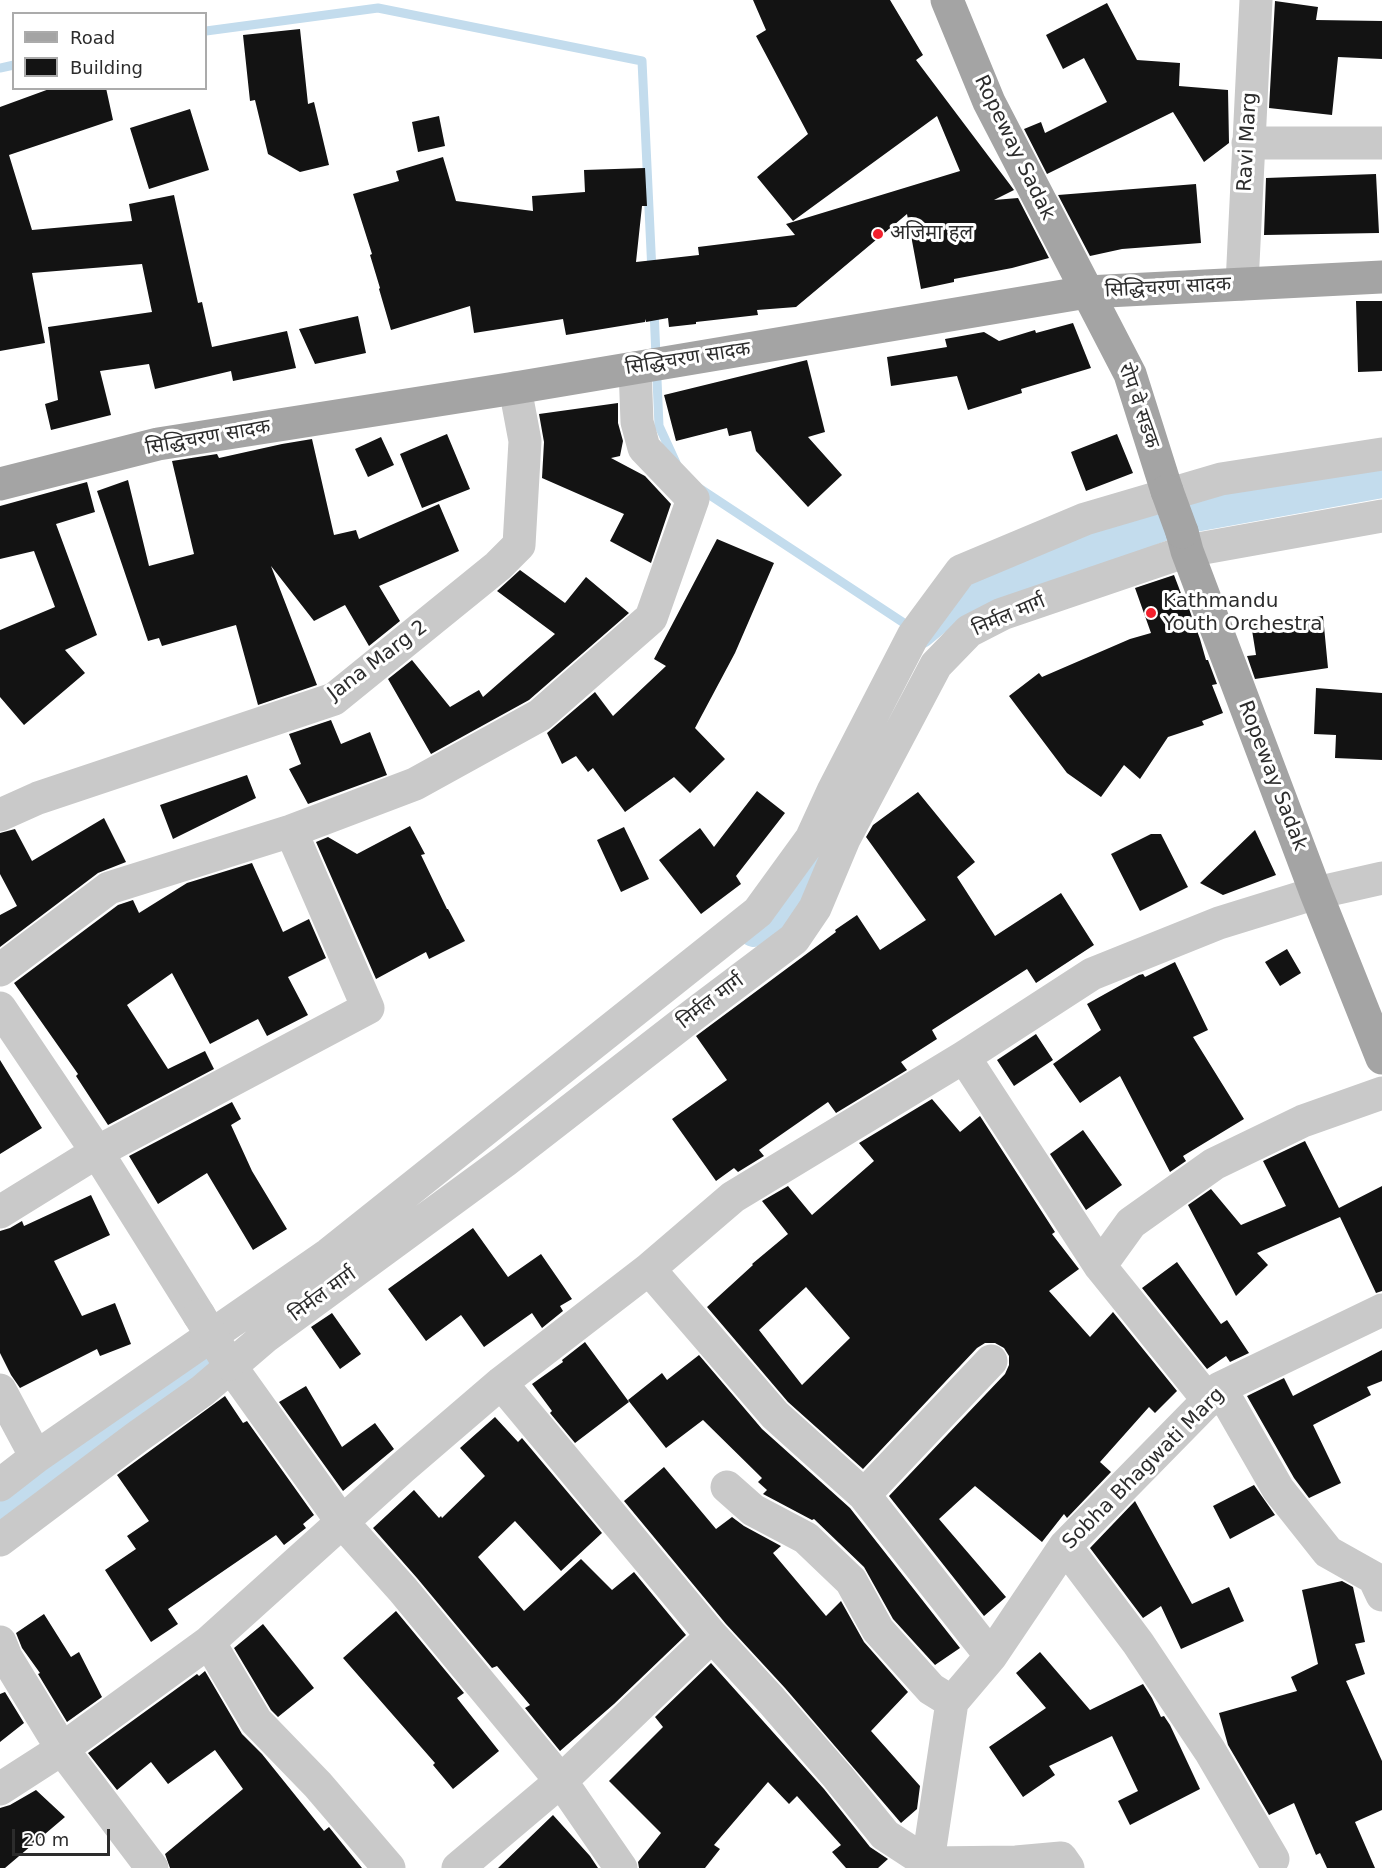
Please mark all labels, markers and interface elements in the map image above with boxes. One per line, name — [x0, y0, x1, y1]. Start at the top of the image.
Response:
legend — [12, 12, 207, 90]
text: Road — [70, 27, 115, 48]
text: Building — [70, 57, 143, 78]
street label: Ropeway Sadak — [968, 71, 1060, 225]
street label: Ravi Marg — [1233, 92, 1263, 192]
place label: अजिमा हल — [890, 222, 973, 246]
marker: अजिमा हल — [871, 227, 885, 241]
street label: सिद्धिचरण सादक — [1104, 273, 1232, 303]
street label: सिद्धिचरण सादक — [624, 337, 752, 381]
street label: रोप वे सडक — [1112, 360, 1164, 452]
street label: सिद्धिचरण सादक — [144, 415, 272, 461]
street label: निर्मल मार्ग — [969, 590, 1049, 642]
place label: Kathmandu Youth Orchestra — [1163, 590, 1323, 637]
marker: Kathmandu Youth Orchestra — [1144, 606, 1158, 620]
street label: Jana Marg 2 — [323, 616, 433, 706]
street label: Ropeway Sadak — [1232, 698, 1312, 854]
street label: निर्मल मार्ग — [673, 969, 749, 1035]
street label: निर्मल मार्ग — [285, 1263, 361, 1327]
street label: Sobha Bhagwati Marg — [1058, 1383, 1230, 1555]
scale bar — [15, 1817, 112, 1855]
text: 20 m — [23, 1829, 69, 1850]

